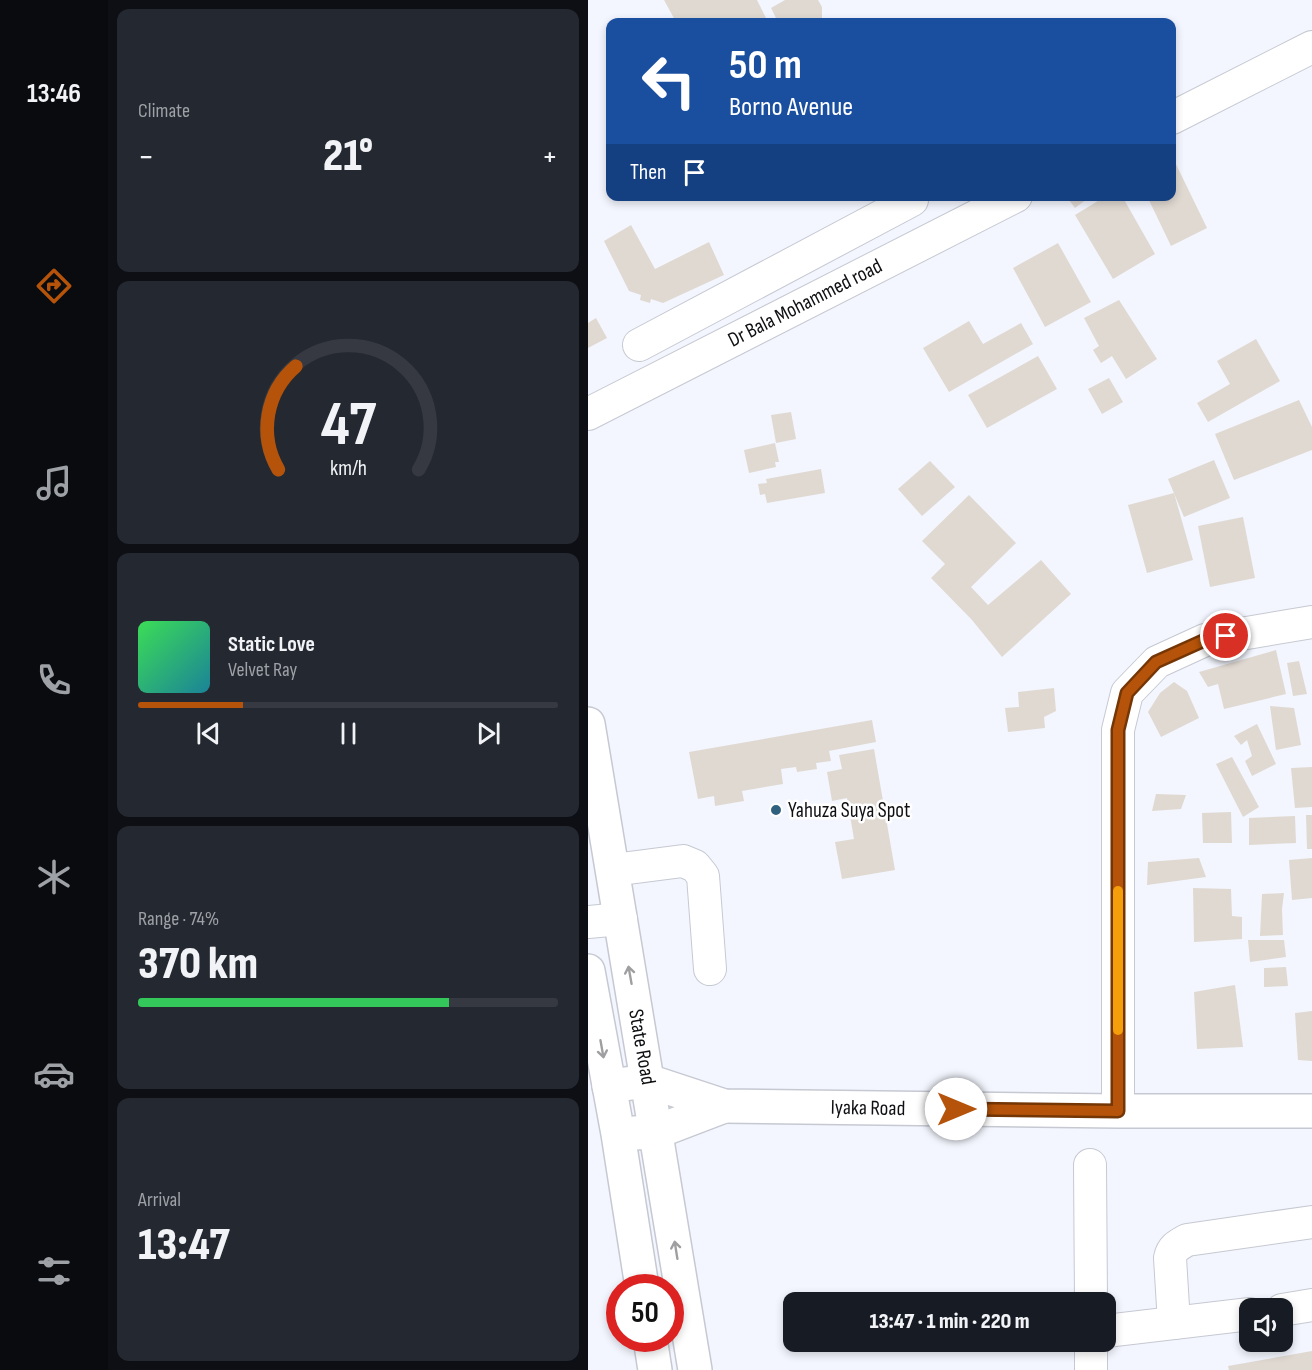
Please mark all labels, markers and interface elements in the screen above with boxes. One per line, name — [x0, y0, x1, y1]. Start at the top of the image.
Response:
text: 50 m — [729, 40, 802, 91]
icon: left — [630, 42, 708, 120]
text: 13:46 — [27, 78, 81, 110]
text: Borno Avenue — [729, 91, 853, 123]
text: Climate — [138, 99, 190, 123]
text: 21° — [323, 129, 373, 184]
text: − — [138, 137, 154, 177]
text: + — [542, 137, 558, 177]
icon: arrive — [678, 156, 711, 189]
text: Then — [630, 159, 666, 186]
street label: Dr Bala Mohammed road — [724, 253, 886, 353]
icon: directions — [33, 265, 75, 307]
text: 47 — [320, 388, 376, 463]
text: km/h — [329, 456, 367, 481]
icon: music — [33, 462, 75, 504]
pin — [1200, 610, 1251, 661]
icon: arrive — [1209, 619, 1242, 652]
text: Static Love — [228, 631, 315, 658]
text: Velvet Ray — [228, 658, 297, 682]
icon: phone — [33, 659, 75, 701]
icon: previous — [192, 717, 225, 750]
icon: pause — [332, 717, 365, 750]
icon: next — [472, 717, 505, 750]
place label: Yahuza Suya Spot — [788, 798, 910, 823]
marker: Yahuza Suya Spot — [769, 803, 783, 817]
icon: climate — [33, 856, 75, 898]
text: Range · 74% — [138, 907, 219, 931]
text: 370 km — [138, 937, 258, 992]
one-way arrow — [624, 965, 635, 985]
street label: State Road — [623, 1007, 661, 1087]
one-way arrow — [597, 1038, 608, 1058]
icon: car — [33, 1053, 75, 1095]
position arrow — [924, 1077, 988, 1141]
street label: Iyaka Road — [831, 1095, 905, 1121]
text: Arrival — [138, 1188, 181, 1212]
text: 13:47 — [138, 1218, 230, 1273]
one-way arrow — [670, 1241, 681, 1260]
icon: filters — [33, 1250, 75, 1292]
speed limit sign: 50 — [606, 1274, 684, 1352]
map controls — [1239, 1298, 1293, 1352]
button: sound — [1239, 1298, 1293, 1352]
text: 13:47 · 1 min · 220 m — [869, 1308, 1030, 1335]

